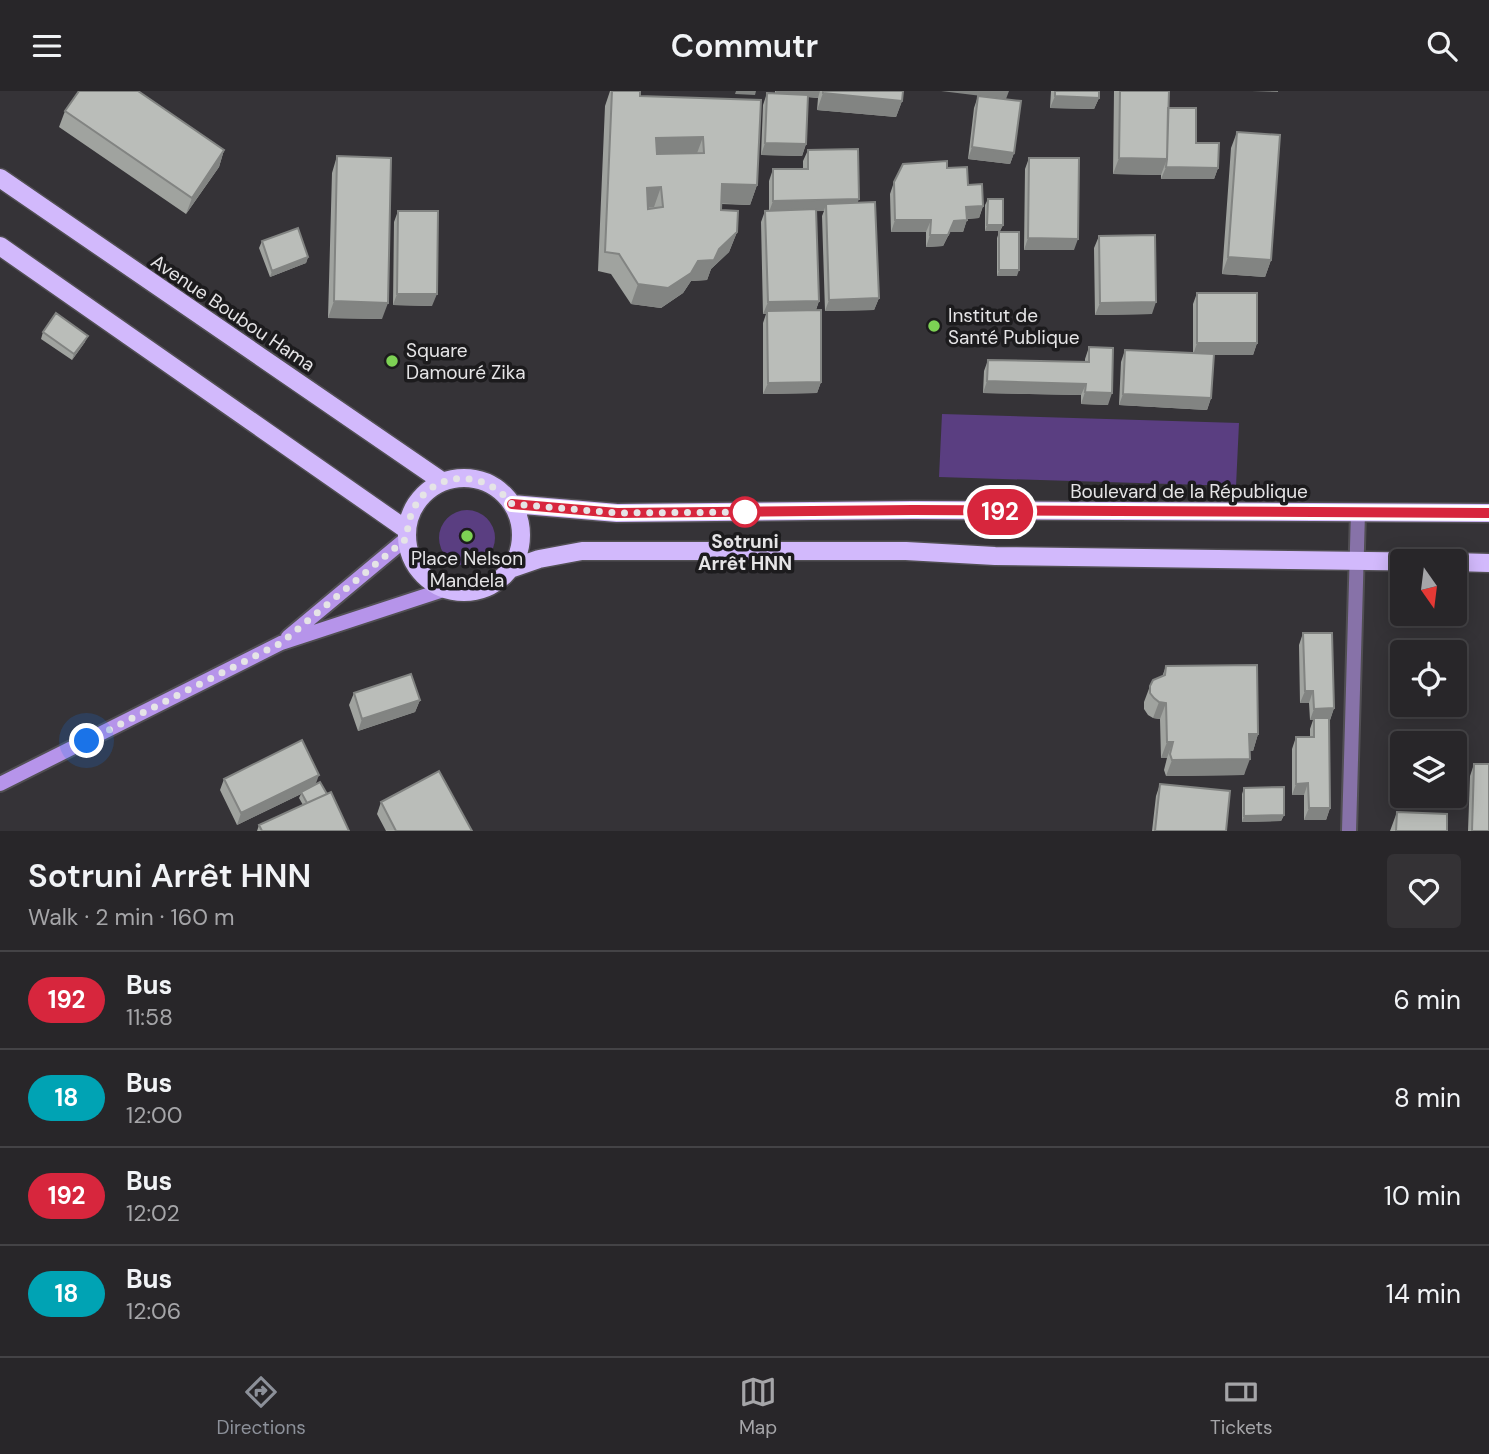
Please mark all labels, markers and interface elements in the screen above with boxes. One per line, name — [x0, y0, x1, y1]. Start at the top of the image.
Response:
text: Commutr — [671, 25, 818, 67]
icon: menu — [28, 27, 66, 65]
icon: search — [1423, 27, 1461, 65]
street label: Avenue Boubou Hama — [146, 249, 320, 377]
place label: Institut de Santé Publique — [948, 303, 1079, 350]
marker: Institut de Santé Publique — [926, 318, 942, 334]
place label: Square Damouré Zika — [406, 338, 526, 385]
marker: Square Damouré Zika — [384, 353, 400, 369]
street label: Boulevard de la République — [1070, 479, 1308, 504]
line badge: 192 — [960, 489, 1040, 535]
text: 192 — [981, 496, 1019, 527]
marker: Sotruni Arrêt HNN — [730, 497, 760, 527]
marker: Place Nelson Mandela — [459, 528, 475, 544]
place label: Sotruni Arrêt HNN — [698, 529, 792, 576]
place label: Place Nelson Mandela — [411, 546, 523, 593]
north arrow — [1390, 549, 1466, 627]
map controls — [1390, 549, 1467, 808]
button: locate — [1390, 640, 1467, 717]
your location — [69, 723, 104, 758]
button: layers — [1390, 731, 1467, 808]
text: Sotruni Arrêt HNN — [28, 854, 311, 897]
button: heart — [1387, 854, 1461, 928]
text: Walk · 2 min · 160 m — [28, 902, 235, 932]
text: Bus — [126, 968, 172, 1002]
text: 6 min — [1393, 983, 1461, 1017]
text: 192 — [48, 984, 85, 1015]
text: 11:58 — [126, 1002, 173, 1032]
text: Bus — [126, 1066, 172, 1100]
text: 8 min — [1394, 1081, 1461, 1115]
text: 18 — [55, 1082, 78, 1113]
text: 12:00 — [126, 1100, 183, 1130]
text: Bus — [126, 1164, 172, 1198]
text: 10 min — [1384, 1179, 1461, 1213]
text: 192 — [48, 1180, 85, 1211]
text: 12:02 — [126, 1198, 180, 1228]
text: Bus — [126, 1262, 172, 1296]
text: 14 min — [1386, 1277, 1461, 1311]
text: 18 — [55, 1278, 78, 1309]
text: 12:06 — [126, 1296, 181, 1326]
tab: Directions — [216, 1373, 306, 1440]
tab: Map — [739, 1373, 777, 1440]
tab: Tickets — [1210, 1373, 1273, 1440]

